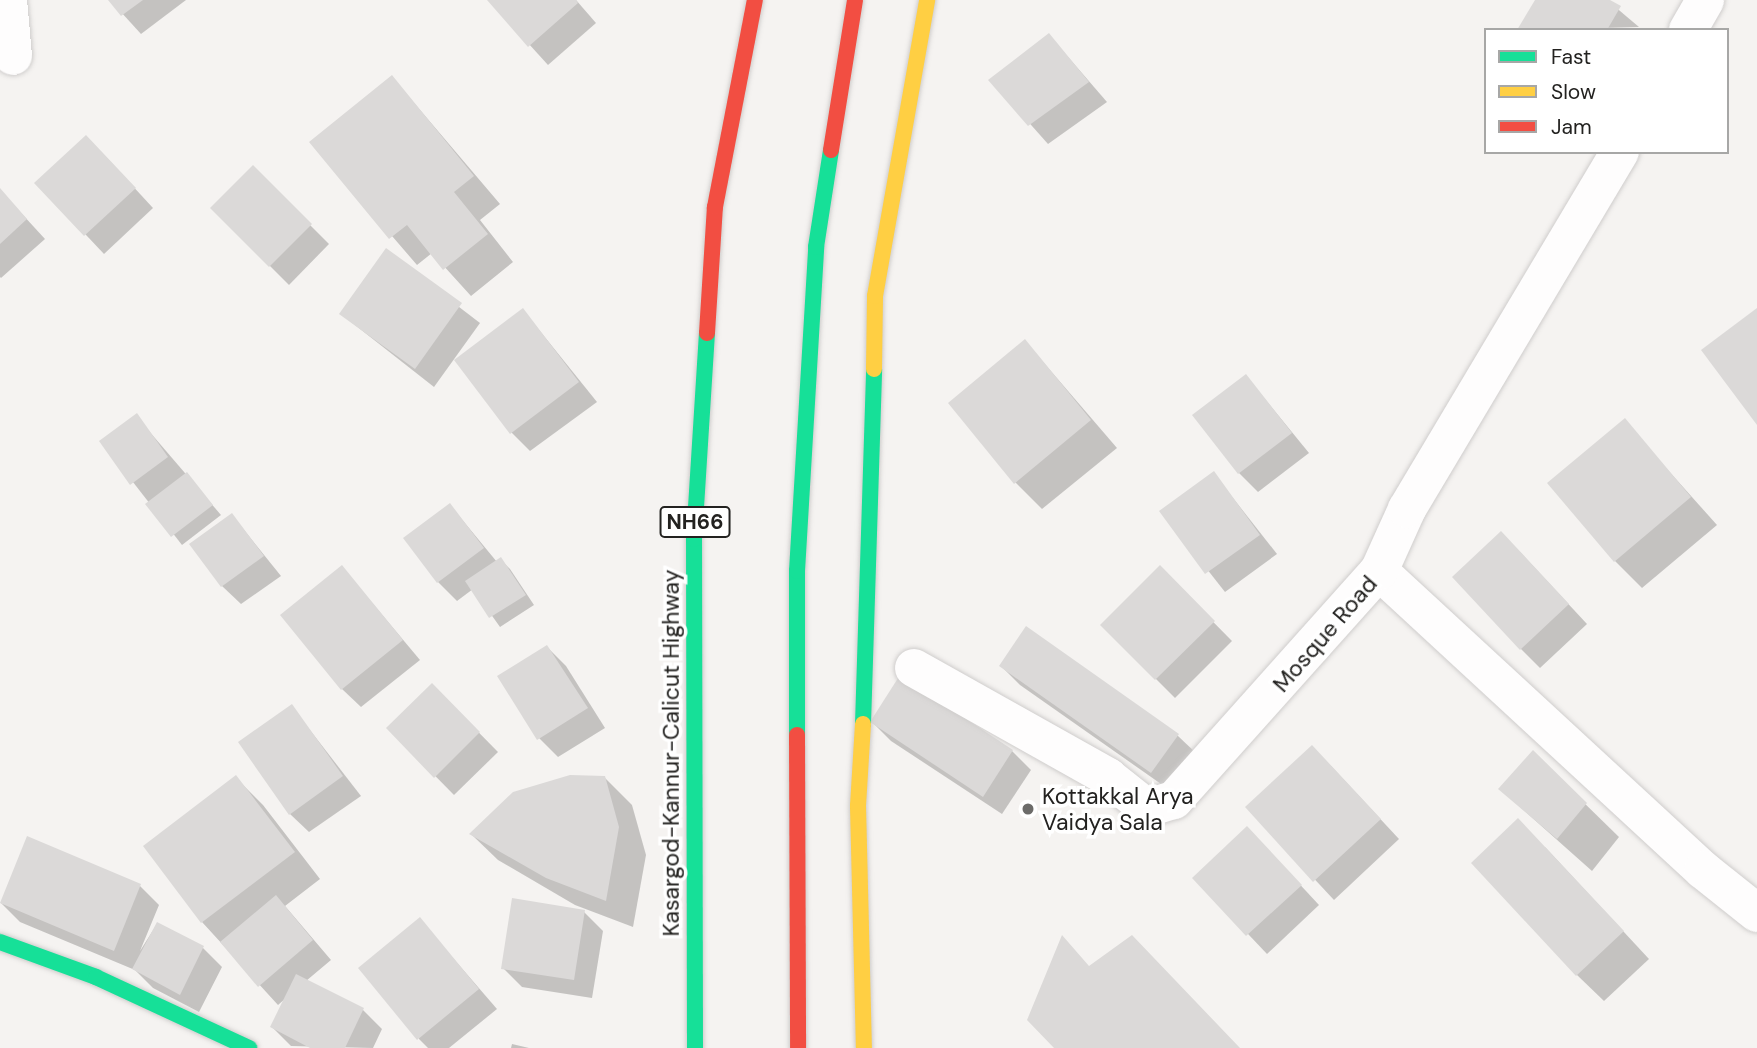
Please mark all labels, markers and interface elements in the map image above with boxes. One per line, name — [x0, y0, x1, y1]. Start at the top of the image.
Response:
legend — [1484, 28, 1729, 154]
text: Fast — [1551, 43, 1591, 71]
text: Slow — [1551, 78, 1596, 106]
text: Jam — [1551, 113, 1592, 141]
road number: NH66 — [658, 504, 732, 540]
street label: Kasargod-Kannur-Calicut Highway — [657, 569, 685, 937]
street label: Mosque Road — [1267, 570, 1383, 698]
place label: Kottakkal Arya Vaidya Sala — [1042, 782, 1194, 836]
marker: Kottakkal Arya Vaidya Sala — [1020, 801, 1036, 817]

